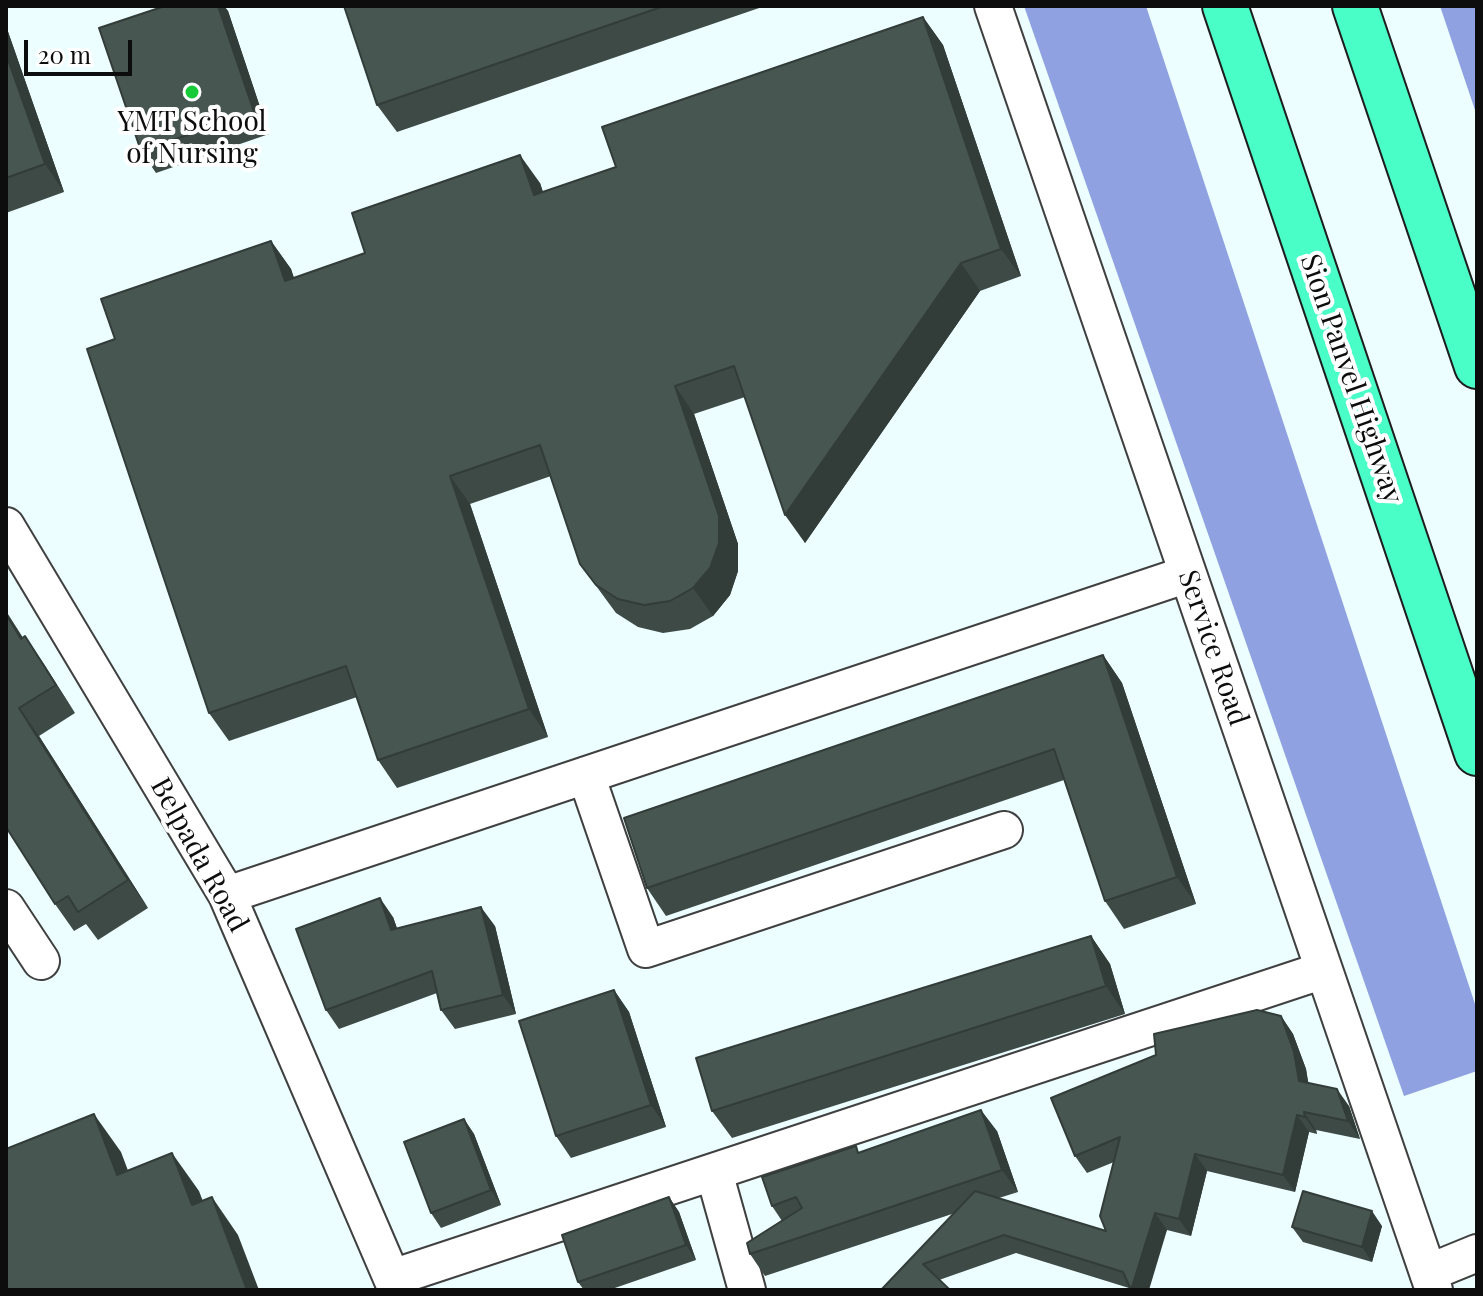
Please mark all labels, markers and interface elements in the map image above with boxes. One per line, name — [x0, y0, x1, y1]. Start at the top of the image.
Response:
scale bar — [28, 24, 136, 74]
text: 20 m — [38, 38, 91, 70]
marker: YMT School of Nursing — [183, 83, 201, 101]
place label: YMT School of Nursing — [118, 105, 266, 171]
street label: Sion Panvel Highway — [1293, 250, 1409, 508]
street label: Service Road — [1171, 566, 1255, 730]
street label: Belpada Road — [143, 772, 255, 938]

